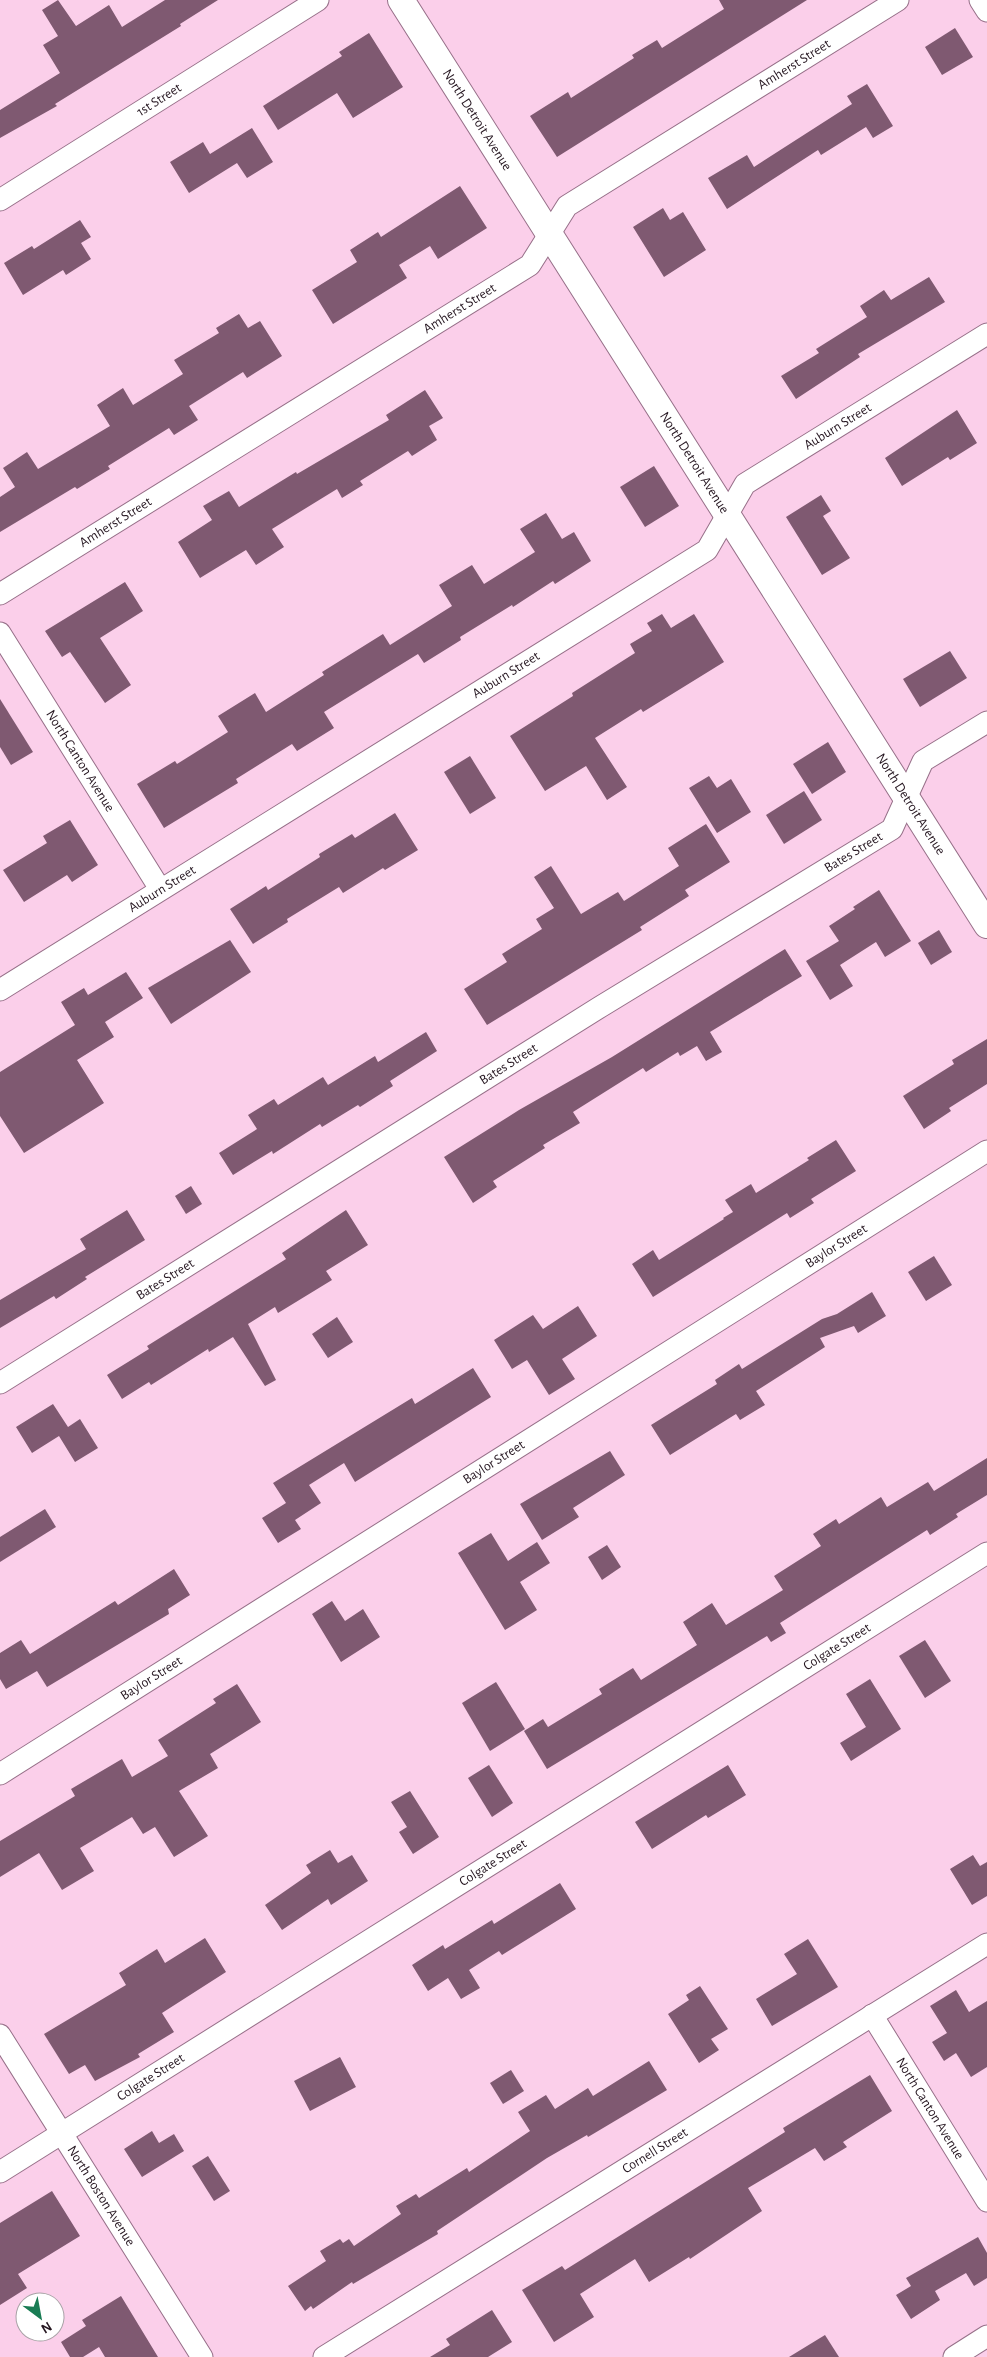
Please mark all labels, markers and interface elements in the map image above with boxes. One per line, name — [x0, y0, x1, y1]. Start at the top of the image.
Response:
street label: Amherst Street — [755, 37, 833, 92]
street label: North Detroit Avenue — [440, 67, 514, 173]
street label: 1st Street — [134, 80, 184, 119]
street label: Amherst Street — [421, 281, 499, 336]
street label: Auburn Street — [802, 400, 874, 453]
street label: North Detroit Avenue — [657, 410, 732, 516]
street label: Amherst Street — [77, 494, 155, 550]
street label: Auburn Street — [470, 649, 543, 701]
street label: North Canton Avenue — [43, 708, 117, 814]
street label: North Detroit Avenue — [873, 751, 948, 857]
street label: Bates Street — [822, 829, 885, 875]
street label: Auburn Street — [126, 863, 199, 915]
street label: Bates Street — [477, 1041, 540, 1088]
street label: Baylor Street — [803, 1221, 870, 1271]
street label: Bates Street — [134, 1256, 197, 1303]
street label: Baylor Street — [461, 1437, 528, 1487]
street label: Colgate Street — [801, 1621, 874, 1673]
street label: Baylor Street — [118, 1654, 185, 1703]
street label: Colgate Street — [457, 1836, 530, 1889]
street label: Colgate Street — [115, 2051, 187, 2104]
street label: North Canton Avenue — [893, 2055, 967, 2162]
street label: Cornell Street — [620, 2125, 691, 2176]
street label: North Boston Avenue — [64, 2143, 138, 2249]
north arrow — [15, 2292, 65, 2342]
text: N — [39, 2319, 54, 2336]

